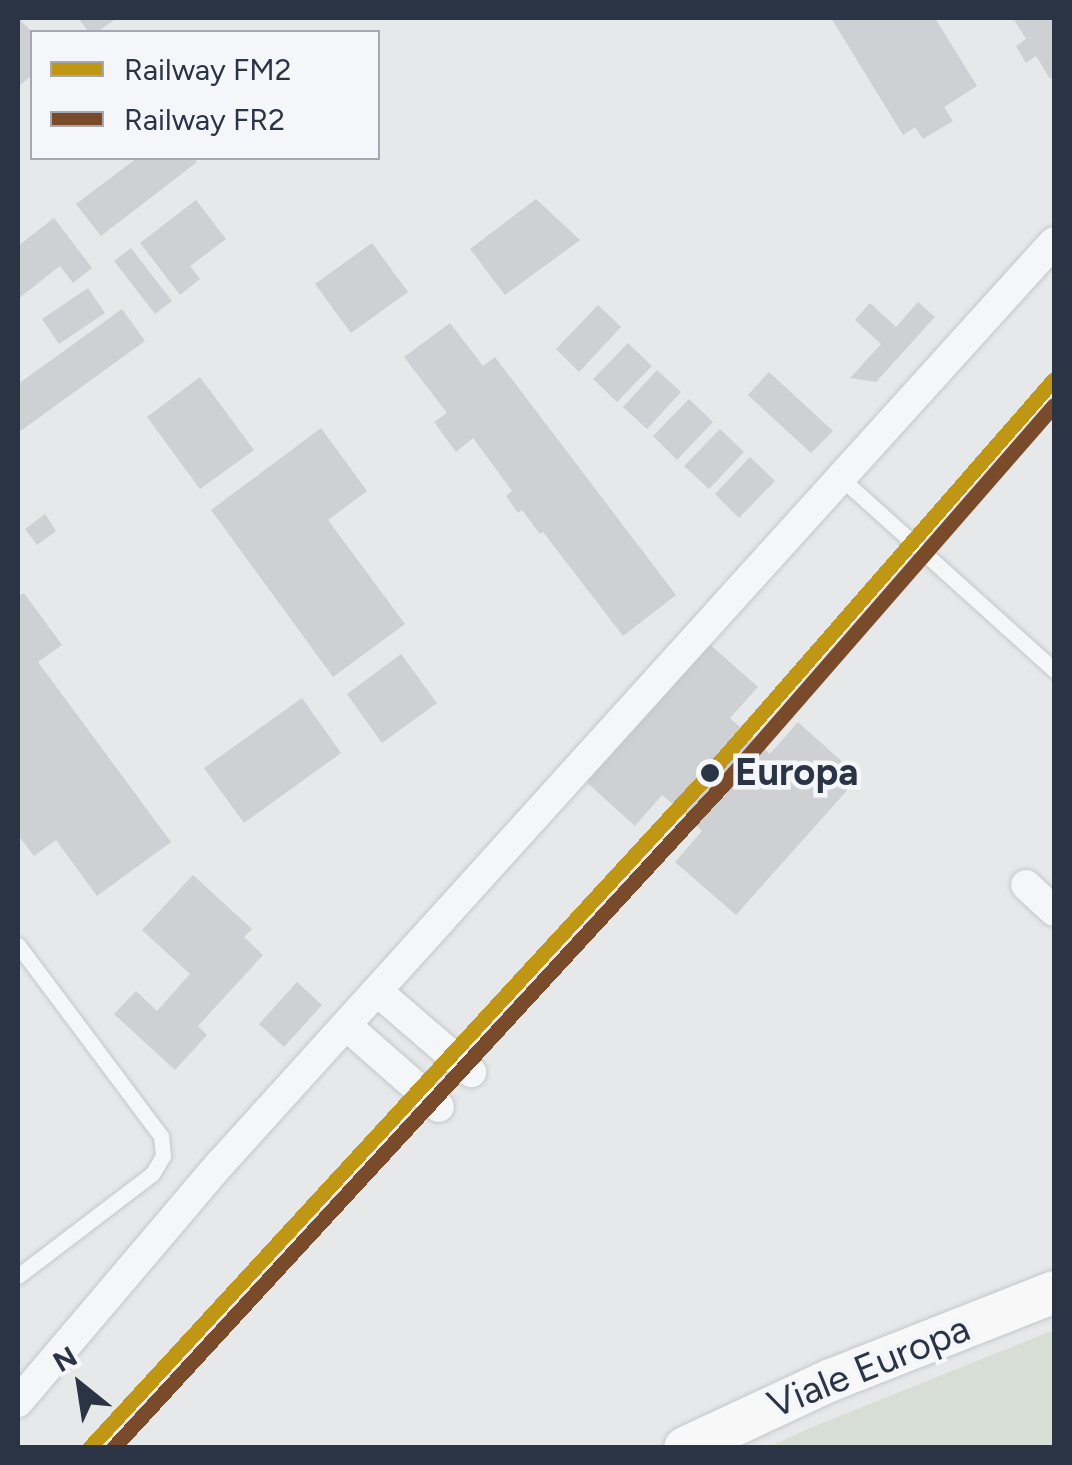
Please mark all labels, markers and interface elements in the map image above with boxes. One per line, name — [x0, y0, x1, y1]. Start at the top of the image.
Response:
legend — [30, 30, 380, 160]
text: Railway FM2 — [124, 51, 292, 88]
text: Railway FR2 — [124, 101, 285, 138]
place label: Europa — [735, 750, 859, 796]
marker: Europa — [694, 757, 726, 789]
street label: Viale Europa — [762, 1306, 976, 1428]
north arrow — [30, 1335, 130, 1435]
text: N — [47, 1339, 83, 1379]

